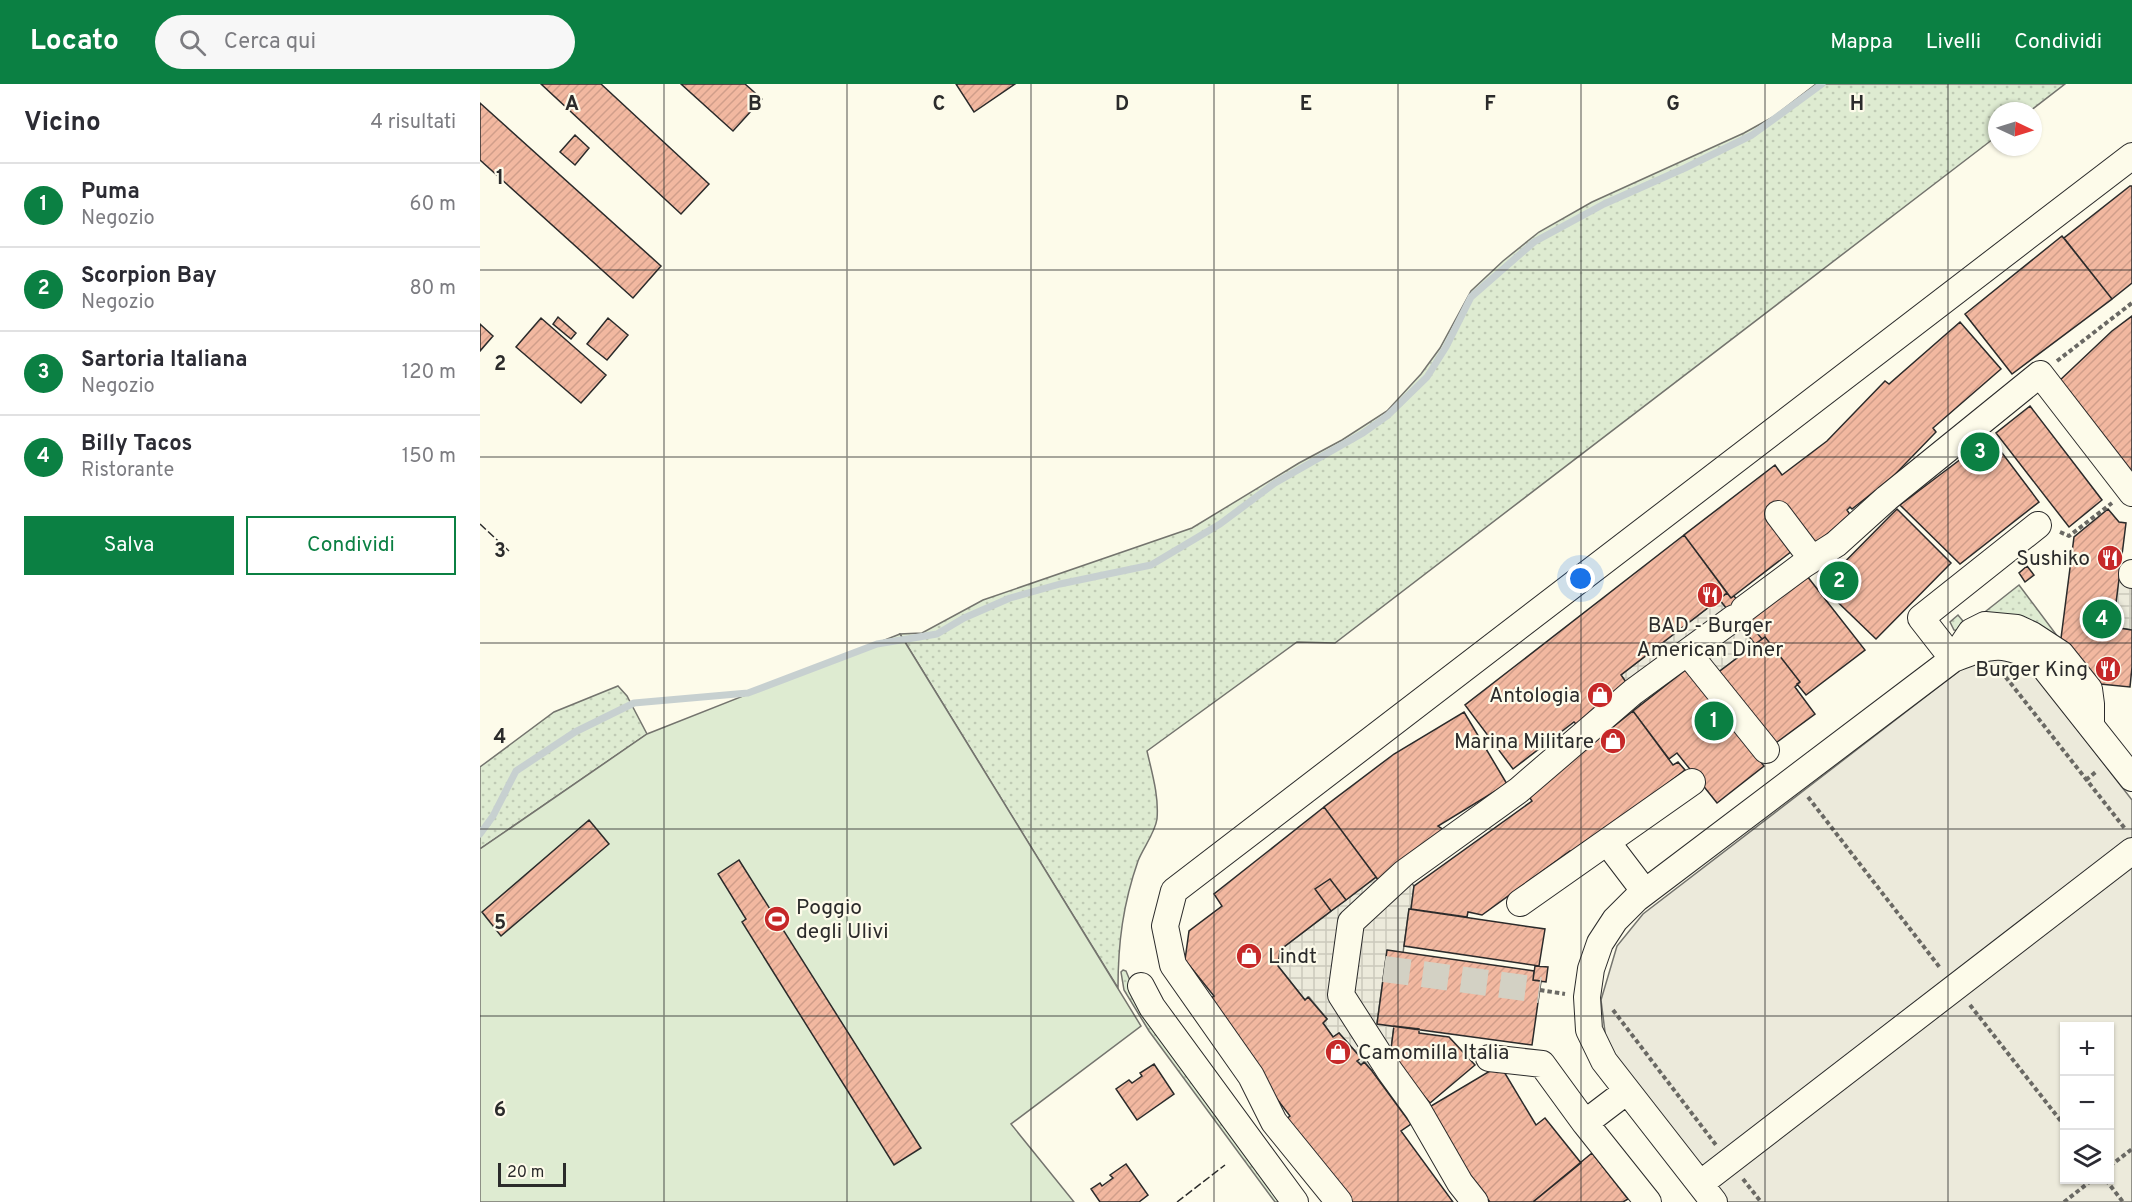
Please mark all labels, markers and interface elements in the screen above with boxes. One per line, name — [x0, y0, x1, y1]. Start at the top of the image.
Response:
search box — [155, 15, 575, 69]
text: Locato — [30, 24, 119, 60]
icon: search — [176, 26, 209, 59]
text: Cerca qui — [224, 29, 316, 56]
text: Mappa — [1830, 29, 1893, 56]
text: Livelli — [1926, 29, 1981, 56]
text: Condividi — [2014, 29, 2102, 56]
text: A — [565, 92, 579, 118]
text: B — [748, 92, 762, 118]
text: C — [933, 92, 945, 118]
text: D — [1115, 92, 1129, 118]
text: E — [1300, 92, 1312, 118]
text: F — [1484, 92, 1496, 118]
text: G — [1666, 92, 1680, 118]
text: H — [1850, 92, 1864, 118]
north arrow — [1988, 102, 2042, 156]
text: Vicino — [24, 107, 101, 140]
text: 4 risultati — [371, 110, 456, 136]
text: 1 — [496, 166, 504, 192]
text: Puma — [81, 179, 140, 206]
text: 1 — [40, 192, 48, 218]
text: 60 m — [410, 192, 456, 218]
text: Negozio — [81, 206, 155, 232]
text: Scorpion Bay — [81, 263, 217, 290]
text: 2 — [37, 276, 50, 302]
text: 80 m — [410, 276, 456, 302]
text: Negozio — [81, 290, 155, 316]
text: Sartoria Italiana — [81, 347, 248, 374]
text: 2 — [494, 352, 506, 378]
text: 3 — [38, 360, 50, 386]
text: 120 m — [402, 360, 456, 386]
text: Negozio — [81, 374, 155, 400]
pin: 3 — [1960, 430, 2000, 475]
text: Billy Tacos — [81, 431, 192, 458]
text: 4 — [37, 444, 50, 470]
text: 150 m — [402, 444, 456, 470]
text: Ristorante — [81, 458, 174, 484]
button: Salva — [24, 516, 234, 575]
button: Condividi — [246, 516, 456, 575]
text: 3 — [494, 539, 506, 565]
restaurant icon: Sushiko — [2095, 543, 2125, 573]
place label: Sushiko — [2016, 546, 2090, 573]
pin: 2 — [1820, 558, 1858, 604]
your location — [1566, 564, 1595, 593]
restaurant icon: BAD - Burger American Diner — [1695, 580, 1725, 610]
pin: 4 — [2082, 596, 2122, 642]
place label: BAD - Burger American Diner — [1636, 613, 1784, 664]
restaurant icon: Burger King — [2093, 654, 2123, 684]
place label: Burger King — [1975, 657, 2088, 684]
shop icon: Antologia — [1585, 680, 1615, 710]
place label: Antologia — [1489, 683, 1580, 710]
pin: 1 — [1694, 698, 1734, 744]
text: 4 — [494, 725, 506, 751]
shop icon: Marina Militare — [1598, 726, 1628, 756]
place label: Marina Militare — [1454, 729, 1594, 756]
place label: Poggio degli Ulivi — [796, 895, 888, 946]
sports icon: Poggio degli Ulivi — [762, 904, 792, 934]
text: 5 — [494, 911, 506, 937]
shop icon: Lindt — [1234, 941, 1264, 971]
place label: Lindt — [1268, 944, 1317, 971]
map controls — [2060, 1022, 2114, 1184]
button: + — [2060, 1022, 2114, 1076]
shop icon: Camomilla Italia — [1323, 1037, 1353, 1067]
place label: Camomilla Italia — [1358, 1040, 1509, 1067]
button: − — [2060, 1076, 2114, 1130]
text: 6 — [494, 1098, 506, 1124]
button: layers — [2060, 1130, 2114, 1184]
scale bar — [498, 1160, 566, 1188]
text: 20 m — [507, 1163, 544, 1183]

